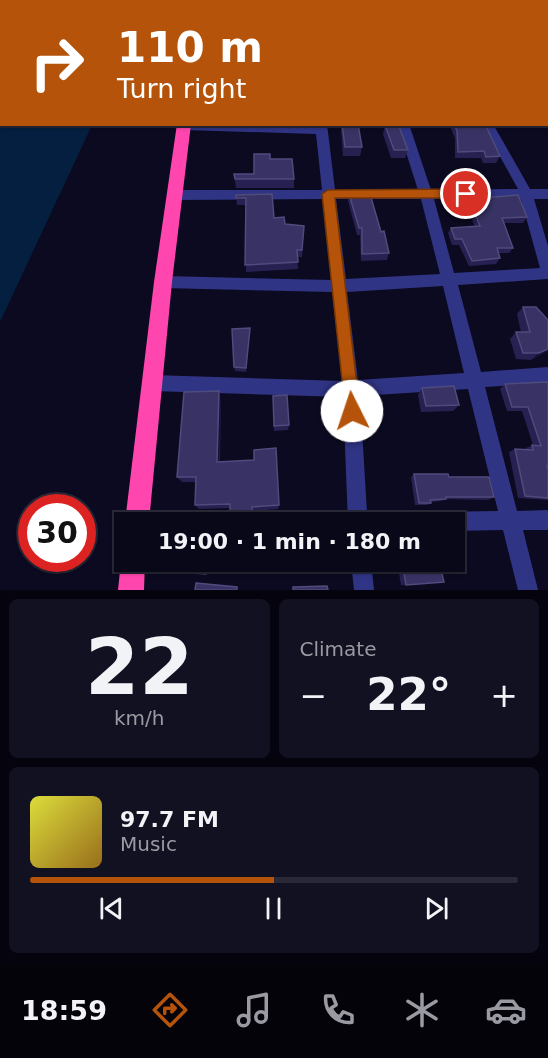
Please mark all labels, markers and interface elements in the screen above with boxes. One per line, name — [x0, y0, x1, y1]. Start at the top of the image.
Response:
text: 110 m — [117, 23, 263, 72]
icon: right — [18, 24, 96, 102]
text: Turn right — [117, 73, 246, 104]
pin — [440, 168, 491, 219]
icon: arrive — [449, 177, 482, 210]
position arrow — [320, 379, 384, 443]
speed limit sign: 30 — [18, 494, 96, 572]
text: 19:00 · 1 min · 180 m — [158, 529, 421, 554]
text: 22 — [85, 622, 194, 712]
text: Climate — [300, 637, 376, 661]
text: 22° — [366, 668, 451, 721]
text: − — [300, 676, 327, 715]
text: + — [490, 676, 518, 715]
text: km/h — [114, 706, 164, 730]
text: 97.7 FM — [120, 807, 219, 832]
text: Music — [120, 832, 177, 856]
icon: previous — [95, 892, 128, 925]
icon: pause — [257, 892, 290, 925]
icon: next — [420, 892, 453, 925]
icon: directions — [149, 989, 191, 1031]
icon: music — [233, 989, 275, 1031]
icon: phone — [317, 989, 359, 1031]
icon: climate — [401, 989, 443, 1031]
icon: car — [485, 989, 527, 1031]
text: 18:59 — [21, 995, 107, 1026]

